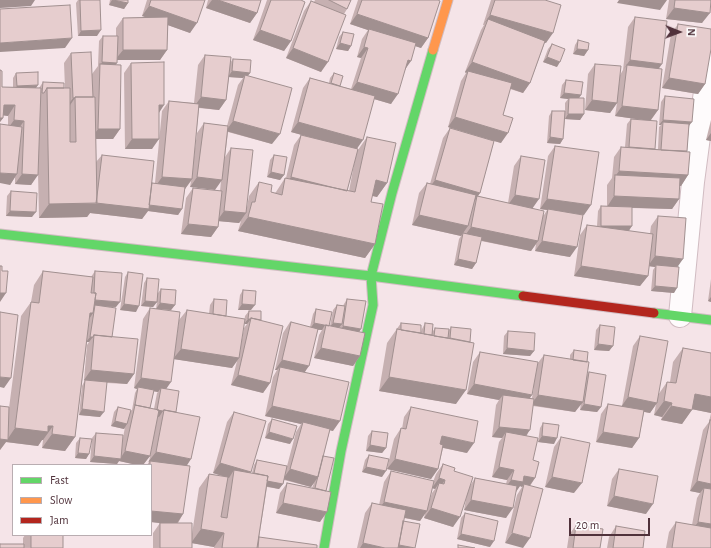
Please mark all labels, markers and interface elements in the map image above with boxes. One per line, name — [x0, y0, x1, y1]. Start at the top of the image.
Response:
north arrow — [659, 12, 699, 52]
text: N — [686, 28, 697, 36]
legend — [12, 464, 152, 536]
text: Fast — [50, 474, 69, 486]
text: Slow — [50, 494, 72, 506]
scale bar — [571, 510, 652, 536]
text: Jam — [50, 514, 69, 526]
text: 20 m — [576, 519, 599, 531]

